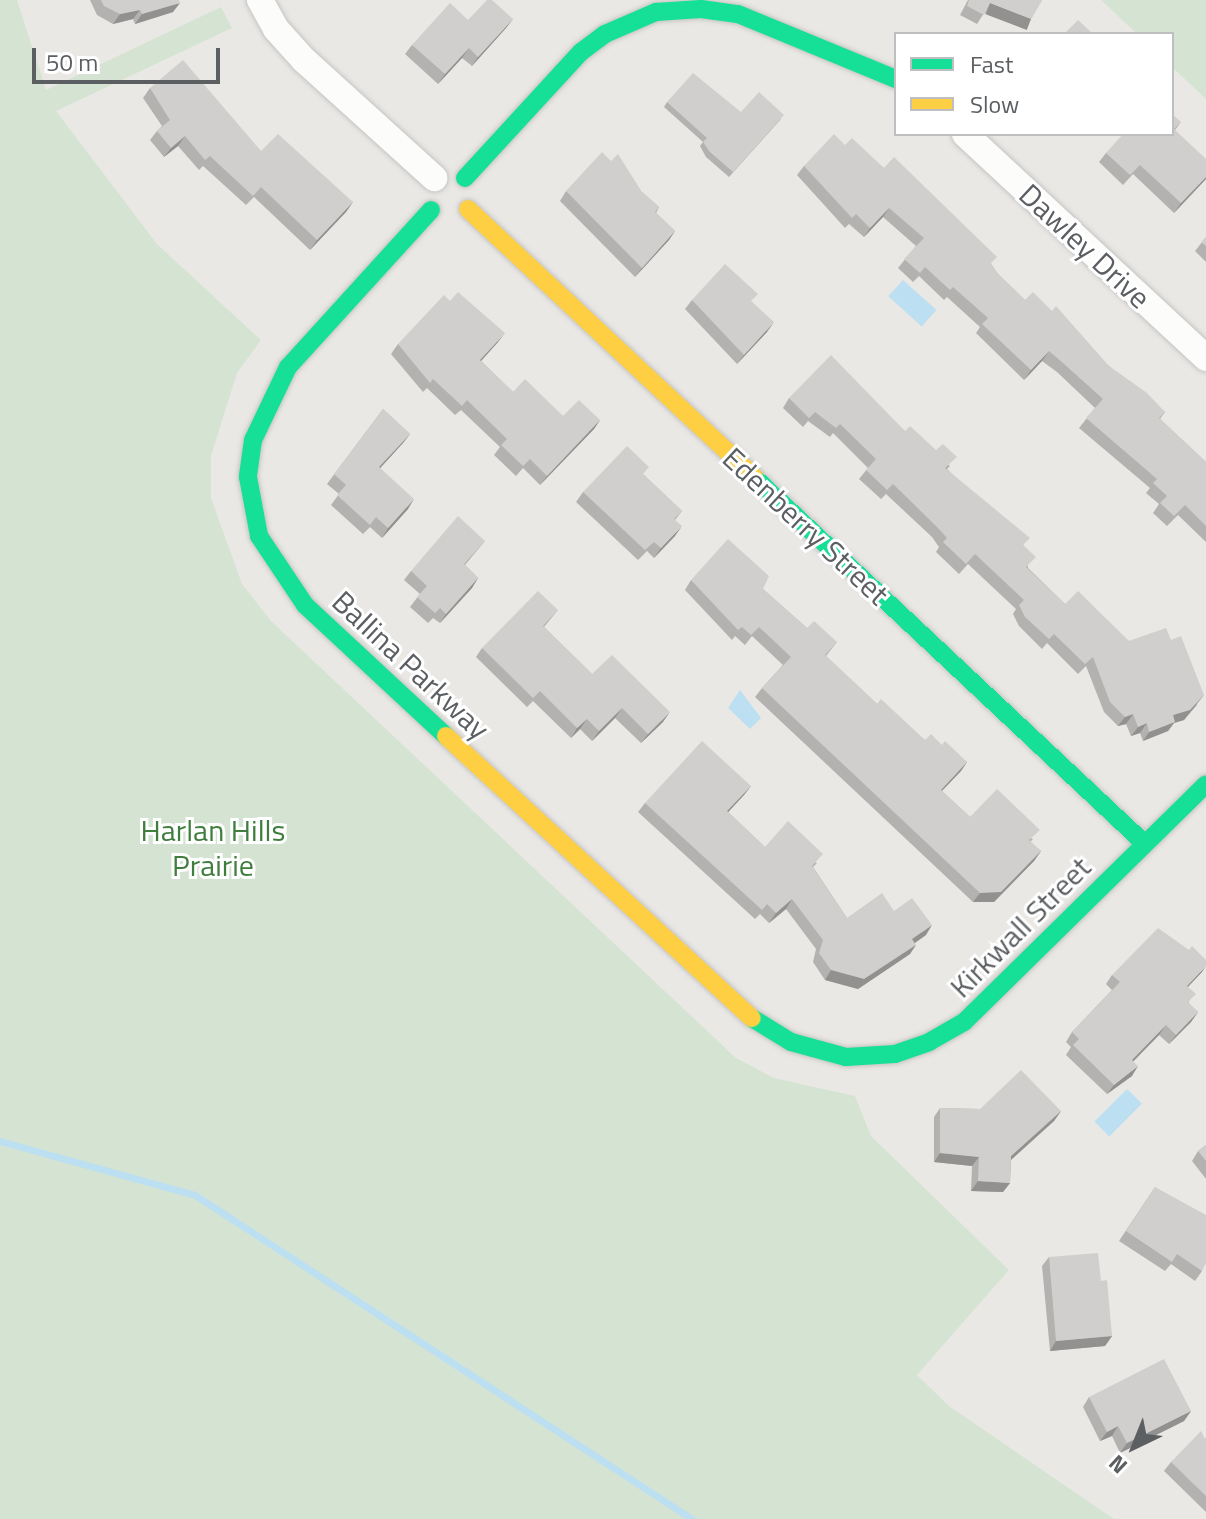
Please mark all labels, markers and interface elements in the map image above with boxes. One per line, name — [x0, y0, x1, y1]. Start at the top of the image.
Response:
scale bar — [36, 32, 224, 82]
legend — [894, 32, 1174, 136]
text: 50 m — [46, 44, 98, 80]
text: Fast — [970, 46, 1013, 82]
text: Slow — [970, 86, 1019, 122]
street label: Dawley Drive — [1012, 176, 1158, 316]
street label: Edenberry Street — [716, 440, 896, 612]
street label: Ballina Parkway — [325, 583, 497, 747]
park label: Harlan Hills Prairie — [141, 812, 285, 882]
street label: Kirkwall Street — [942, 849, 1098, 1005]
north arrow — [1094, 1407, 1174, 1487]
text: N — [1100, 1447, 1135, 1482]

